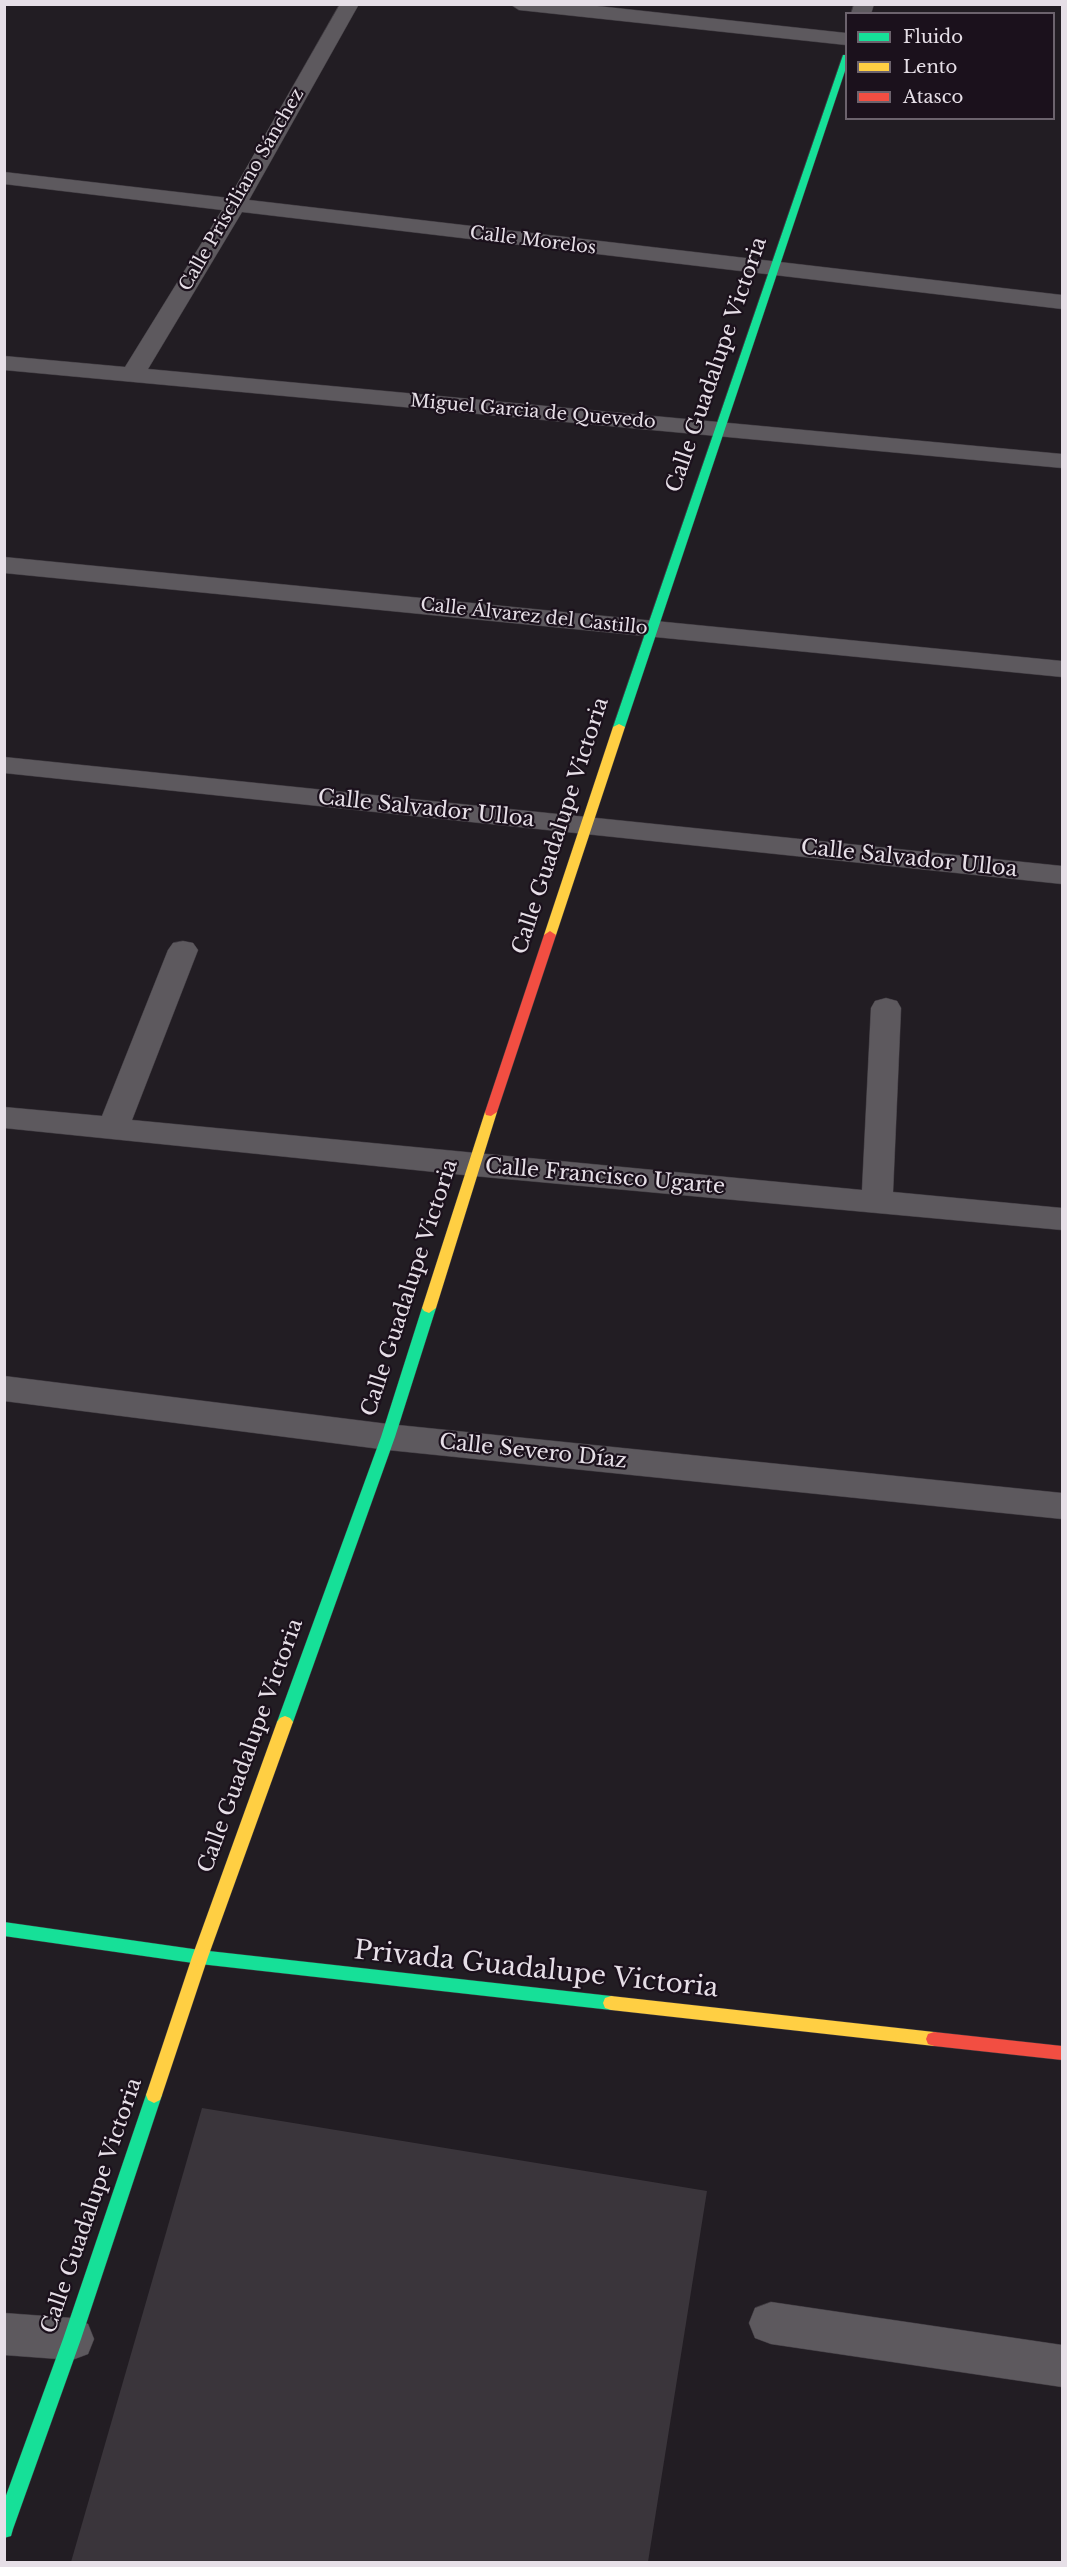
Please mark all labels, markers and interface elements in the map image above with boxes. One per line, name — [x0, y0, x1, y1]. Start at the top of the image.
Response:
legend — [845, 12, 1055, 120]
text: Fluido — [903, 26, 963, 48]
text: Lento — [903, 56, 957, 78]
street label: Calle Prisciliano Sánchez — [175, 85, 309, 295]
text: Atasco — [903, 86, 963, 108]
street label: Calle Morelos — [469, 223, 597, 259]
street label: Calle Guadalupe Victoria — [661, 234, 773, 496]
street label: Miguel Garcia de Quevedo — [409, 390, 657, 434]
street label: Calle Álvarez del Castillo — [419, 594, 649, 640]
street label: Calle Guadalupe Victoria — [508, 694, 614, 958]
street label: Calle Salvador Ulloa — [317, 785, 535, 833]
street label: Calle Salvador Ulloa — [800, 835, 1018, 883]
street label: Calle Francisco Ugarte — [484, 1154, 726, 1200]
street label: Calle Guadalupe Victoria — [357, 1156, 463, 1420]
street label: Calle Severo Díaz — [438, 1430, 628, 1474]
street label: Calle Guadalupe Victoria — [193, 1616, 309, 1876]
street label: Privada Guadalupe Victoria — [352, 1935, 720, 2005]
street label: Calle Guadalupe Victoria — [36, 2075, 148, 2337]

